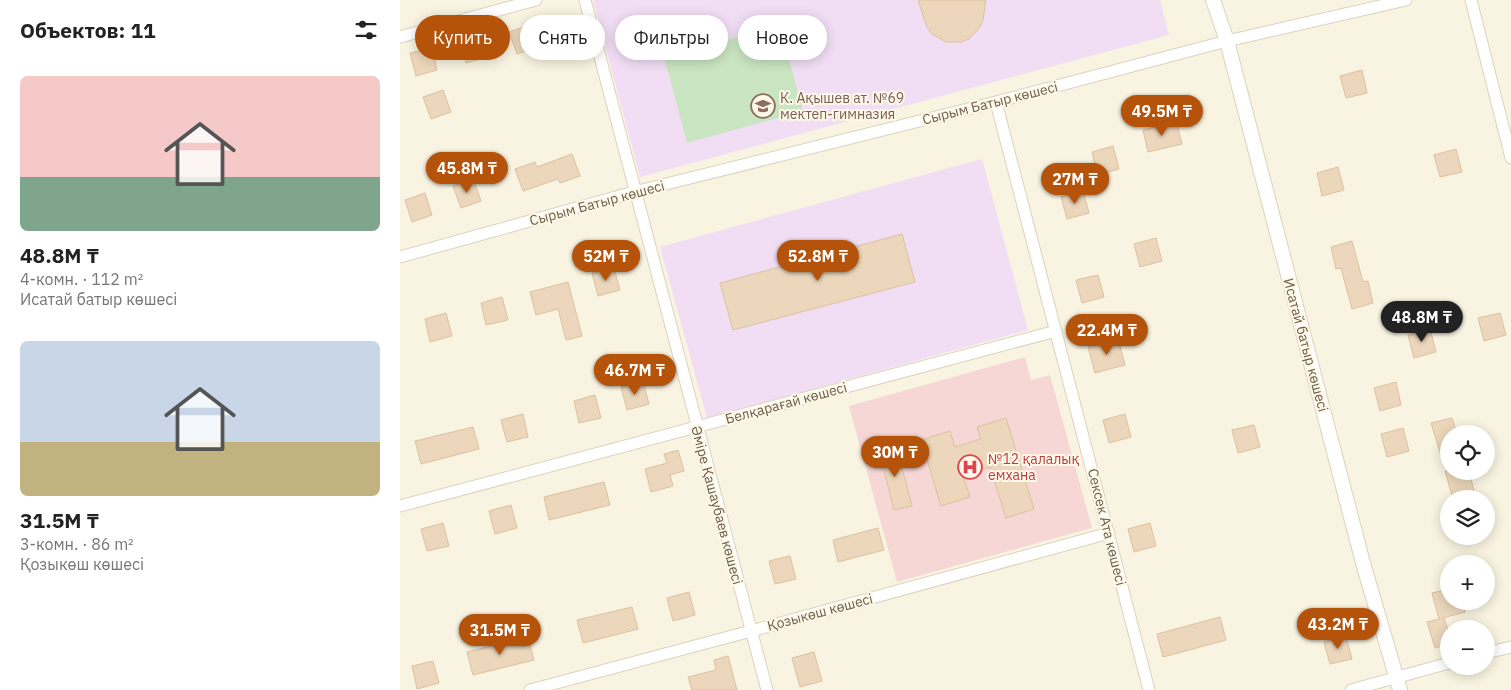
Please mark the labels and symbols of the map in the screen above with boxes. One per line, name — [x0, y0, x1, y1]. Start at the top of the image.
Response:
street label: Сырым Батыр көшесі — [920, 77, 1060, 129]
place label: К. Ақышев ат. №69 мектеп-гимназия — [780, 89, 904, 123]
school or university icon: К. Ақышев ат. №69 мектеп-гимназия — [750, 93, 776, 119]
pin: 49.5M ₸ — [1116, 94, 1208, 137]
pin: 45.8M ₸ — [421, 152, 513, 194]
pin: 27M ₸ — [1040, 162, 1110, 205]
street label: Сырым Батыр көшесі — [527, 176, 667, 230]
pin: 52M ₸ — [571, 240, 641, 282]
pin: 52.8M ₸ — [772, 240, 864, 282]
street label: Исатай батыр көшесі — [1280, 276, 1332, 414]
pin: 48.8M ₸ — [1376, 300, 1468, 343]
pin: 22.4M ₸ — [1061, 314, 1153, 356]
pin: 46.7M ₸ — [589, 354, 681, 396]
street label: Белқарағай көшесі — [723, 378, 849, 428]
street label: Әміре Қашаубаев көшесі — [687, 424, 747, 586]
pin: 30M ₸ — [860, 436, 930, 478]
place label: №12 қалалық емхана — [988, 450, 1079, 484]
hospital icon: №12 қалалық емхана — [957, 454, 983, 480]
street label: Сексек Ата көшесі — [1084, 467, 1130, 587]
street label: Қозыкөш көшесі — [765, 589, 875, 635]
pin: 43.2M ₸ — [1292, 608, 1384, 650]
pin: 31.5M ₸ — [454, 614, 546, 656]

